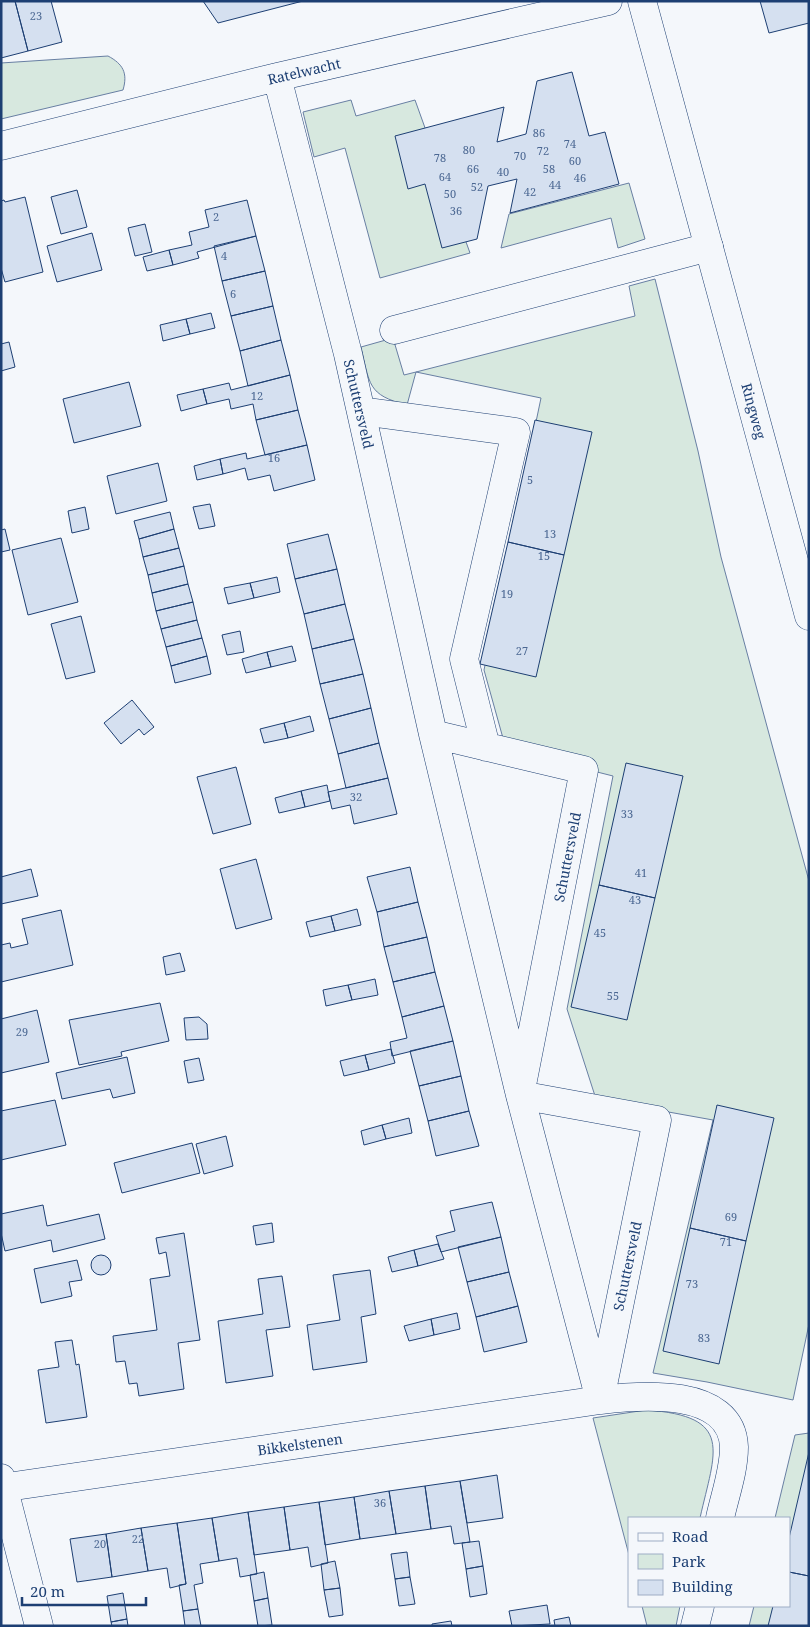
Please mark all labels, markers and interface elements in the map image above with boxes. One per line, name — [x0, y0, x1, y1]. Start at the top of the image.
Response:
house number: 23 — [30, 8, 42, 23]
street label: Ratelwacht — [266, 53, 342, 89]
house number: 86 — [533, 125, 545, 140]
house number: 74 — [564, 136, 576, 151]
house number: 80 — [463, 142, 475, 157]
house number: 72 — [537, 143, 549, 158]
house number: 70 — [514, 148, 526, 163]
house number: 78 — [434, 150, 446, 165]
house number: 60 — [569, 153, 581, 168]
house number: 66 — [467, 161, 479, 176]
house number: 58 — [543, 161, 555, 176]
house number: 40 — [497, 164, 509, 179]
house number: 64 — [439, 169, 451, 184]
house number: 46 — [574, 170, 586, 185]
house number: 44 — [549, 177, 561, 192]
house number: 52 — [471, 179, 483, 194]
house number: 42 — [524, 184, 536, 199]
house number: 50 — [444, 186, 456, 201]
house number: 36 — [450, 203, 462, 218]
house number: 2 — [213, 209, 219, 224]
house number: 4 — [221, 248, 227, 263]
house number: 6 — [230, 286, 236, 301]
street label: Schuttersveld — [339, 357, 379, 451]
street label: Ringweg — [737, 381, 771, 442]
house number: 12 — [251, 388, 263, 403]
house number: 16 — [268, 450, 280, 465]
house number: 5 — [527, 472, 533, 487]
house number: 13 — [544, 526, 556, 541]
house number: 15 — [538, 548, 550, 563]
house number: 19 — [501, 586, 513, 601]
house number: 27 — [516, 643, 528, 658]
house number: 32 — [350, 789, 362, 804]
house number: 33 — [621, 806, 633, 821]
street label: Schuttersveld — [549, 810, 585, 904]
house number: 41 — [635, 865, 647, 880]
house number: 43 — [629, 892, 641, 907]
house number: 45 — [594, 925, 606, 940]
house number: 55 — [607, 988, 619, 1003]
house number: 29 — [16, 1024, 28, 1039]
house number: 69 — [725, 1209, 737, 1224]
street label: Schuttersveld — [608, 1219, 646, 1313]
house number: 71 — [720, 1234, 732, 1249]
house number: 73 — [686, 1276, 698, 1291]
house number: 83 — [698, 1330, 710, 1345]
street label: Bikkelstenen — [256, 1429, 344, 1459]
house number: 36 — [374, 1495, 386, 1510]
legend — [628, 1517, 790, 1607]
text: Road — [672, 1526, 708, 1546]
house number: 22 — [132, 1531, 144, 1546]
house number: 20 — [94, 1536, 106, 1551]
text: Park — [672, 1551, 706, 1571]
scale bar — [22, 1574, 146, 1606]
text: Building — [672, 1576, 733, 1596]
text: 20 m — [30, 1581, 65, 1601]

